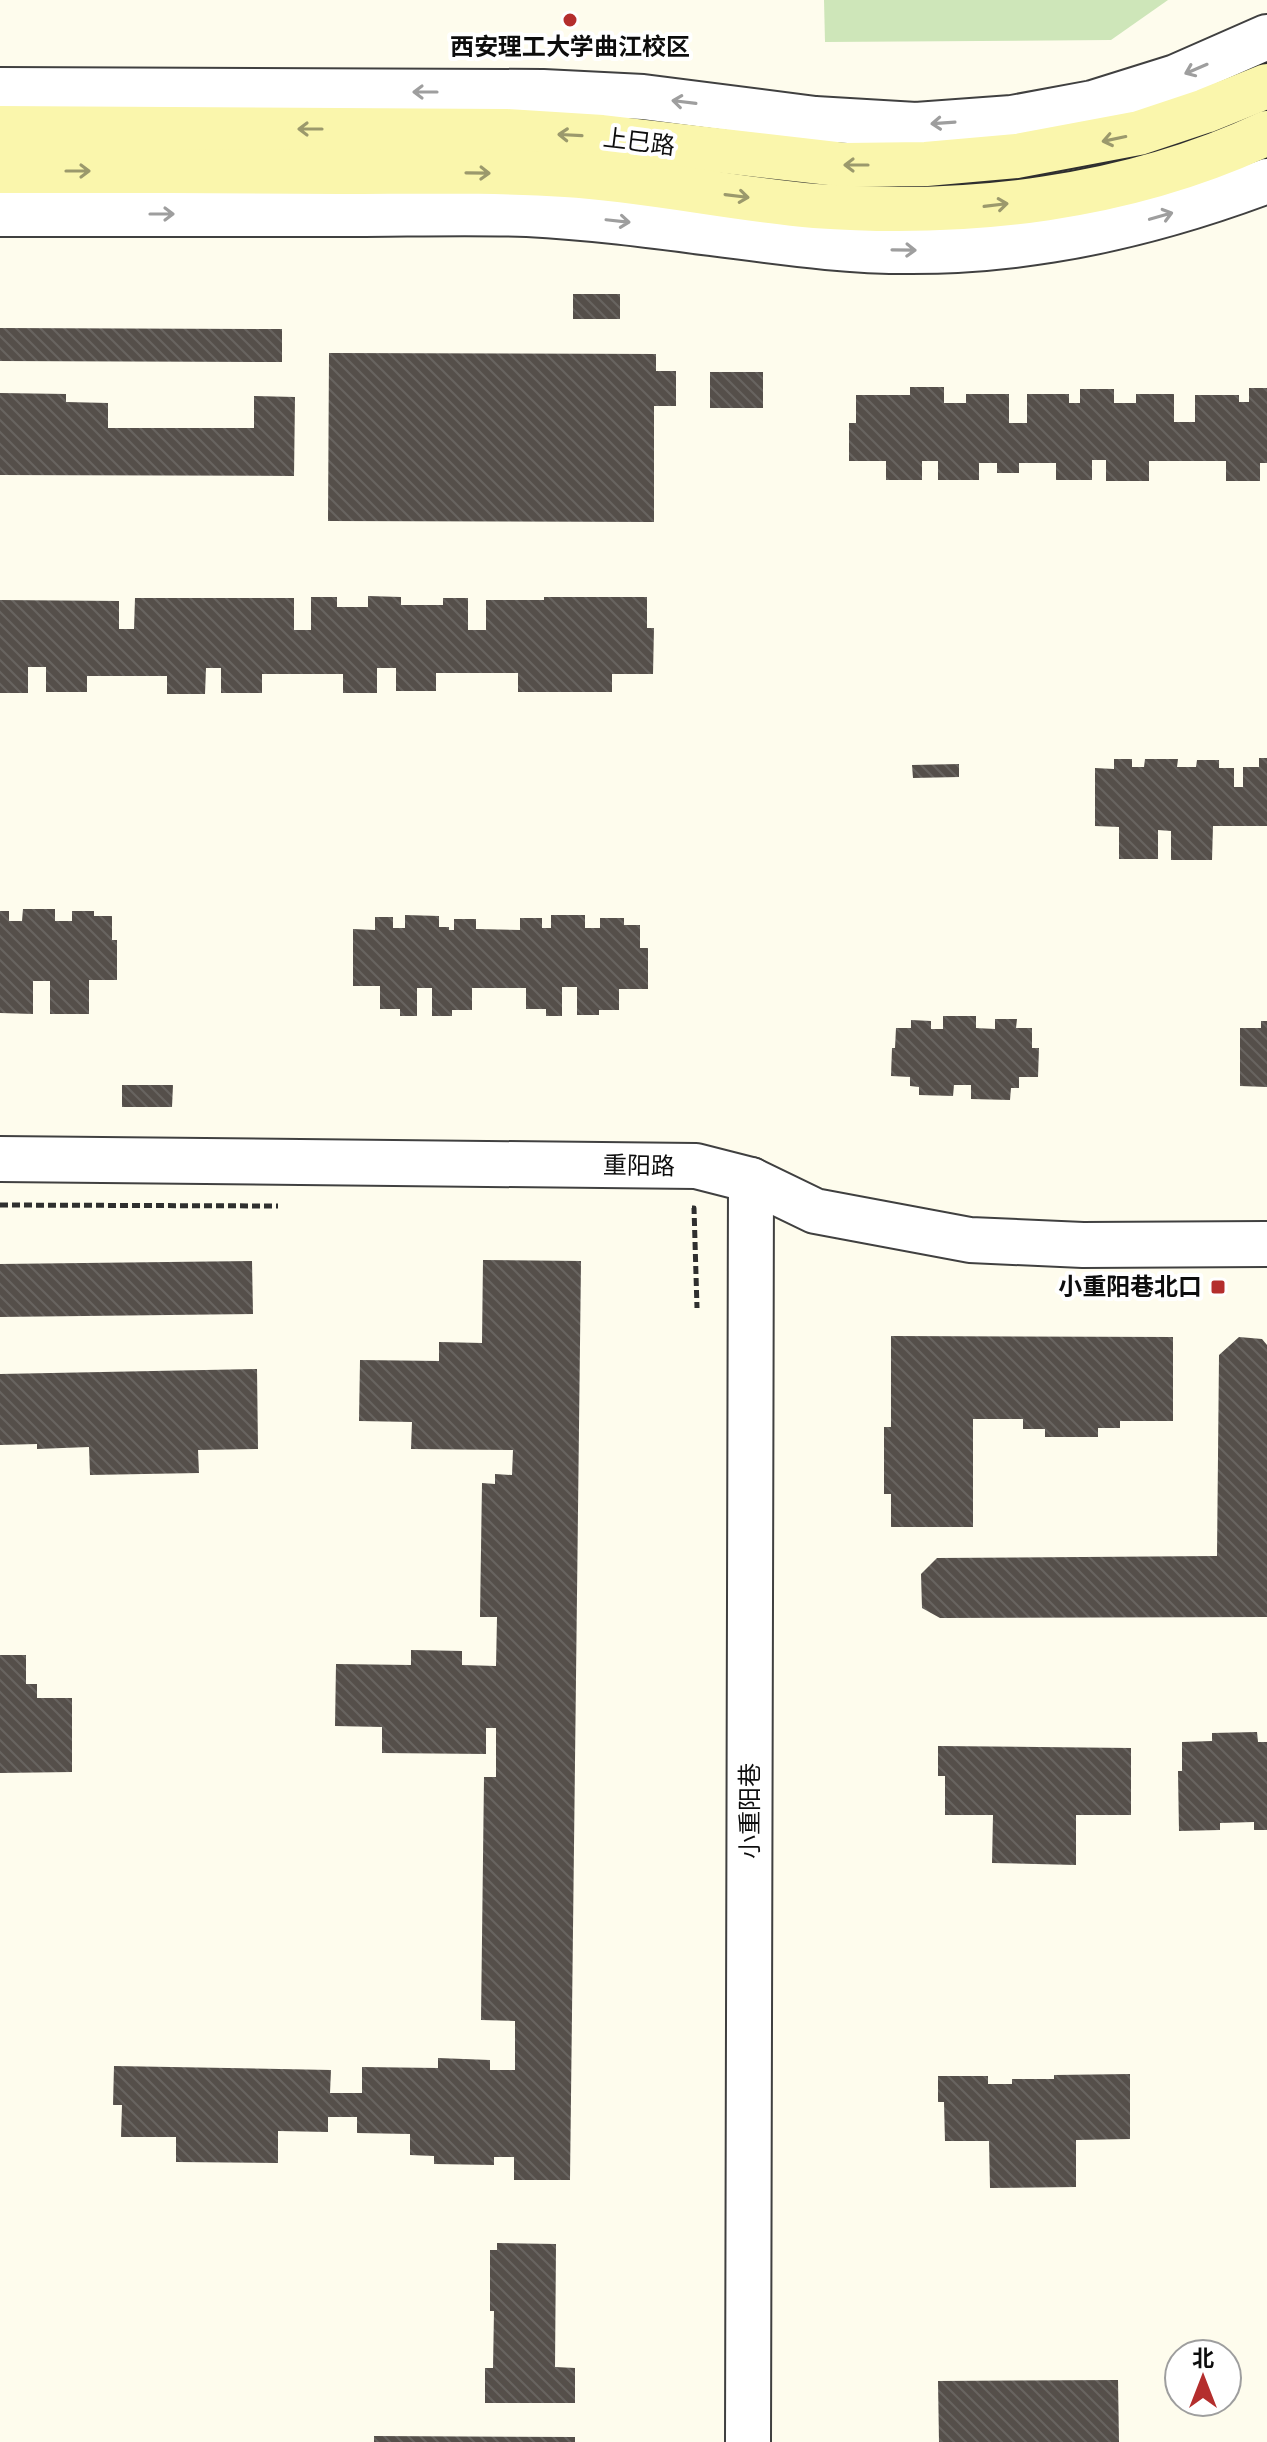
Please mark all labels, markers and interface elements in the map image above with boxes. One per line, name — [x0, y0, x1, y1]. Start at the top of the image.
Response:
marker: 西安理工大学曲江校区 — [561, 11, 579, 29]
place label: 西安理工大学曲江校区 — [450, 34, 690, 60]
one-way arrow — [1184, 62, 1209, 77]
one-way arrow — [412, 84, 439, 100]
one-way arrow — [672, 94, 697, 109]
one-way arrow — [930, 116, 957, 131]
one-way arrow — [297, 121, 324, 137]
street label: 上巳路 — [602, 125, 676, 159]
one-way arrow — [557, 127, 584, 142]
one-way arrow — [1102, 132, 1128, 147]
one-way arrow — [843, 157, 870, 173]
one-way arrow — [64, 163, 91, 179]
one-way arrow — [464, 165, 491, 181]
one-way arrow — [724, 189, 749, 204]
one-way arrow — [983, 197, 1008, 212]
one-way arrow — [148, 206, 175, 222]
one-way arrow — [1147, 208, 1173, 223]
one-way arrow — [604, 214, 631, 229]
one-way arrow — [890, 242, 917, 258]
street label: 重阳路 — [603, 1152, 675, 1180]
place label: 小重阳巷北口 — [1058, 1274, 1202, 1300]
marker: 小重阳巷北口 — [1209, 1278, 1227, 1296]
street label: 小重阳巷 — [737, 1763, 763, 1859]
north arrow — [1163, 2338, 1243, 2418]
text: 北 — [1192, 2346, 1214, 2371]

